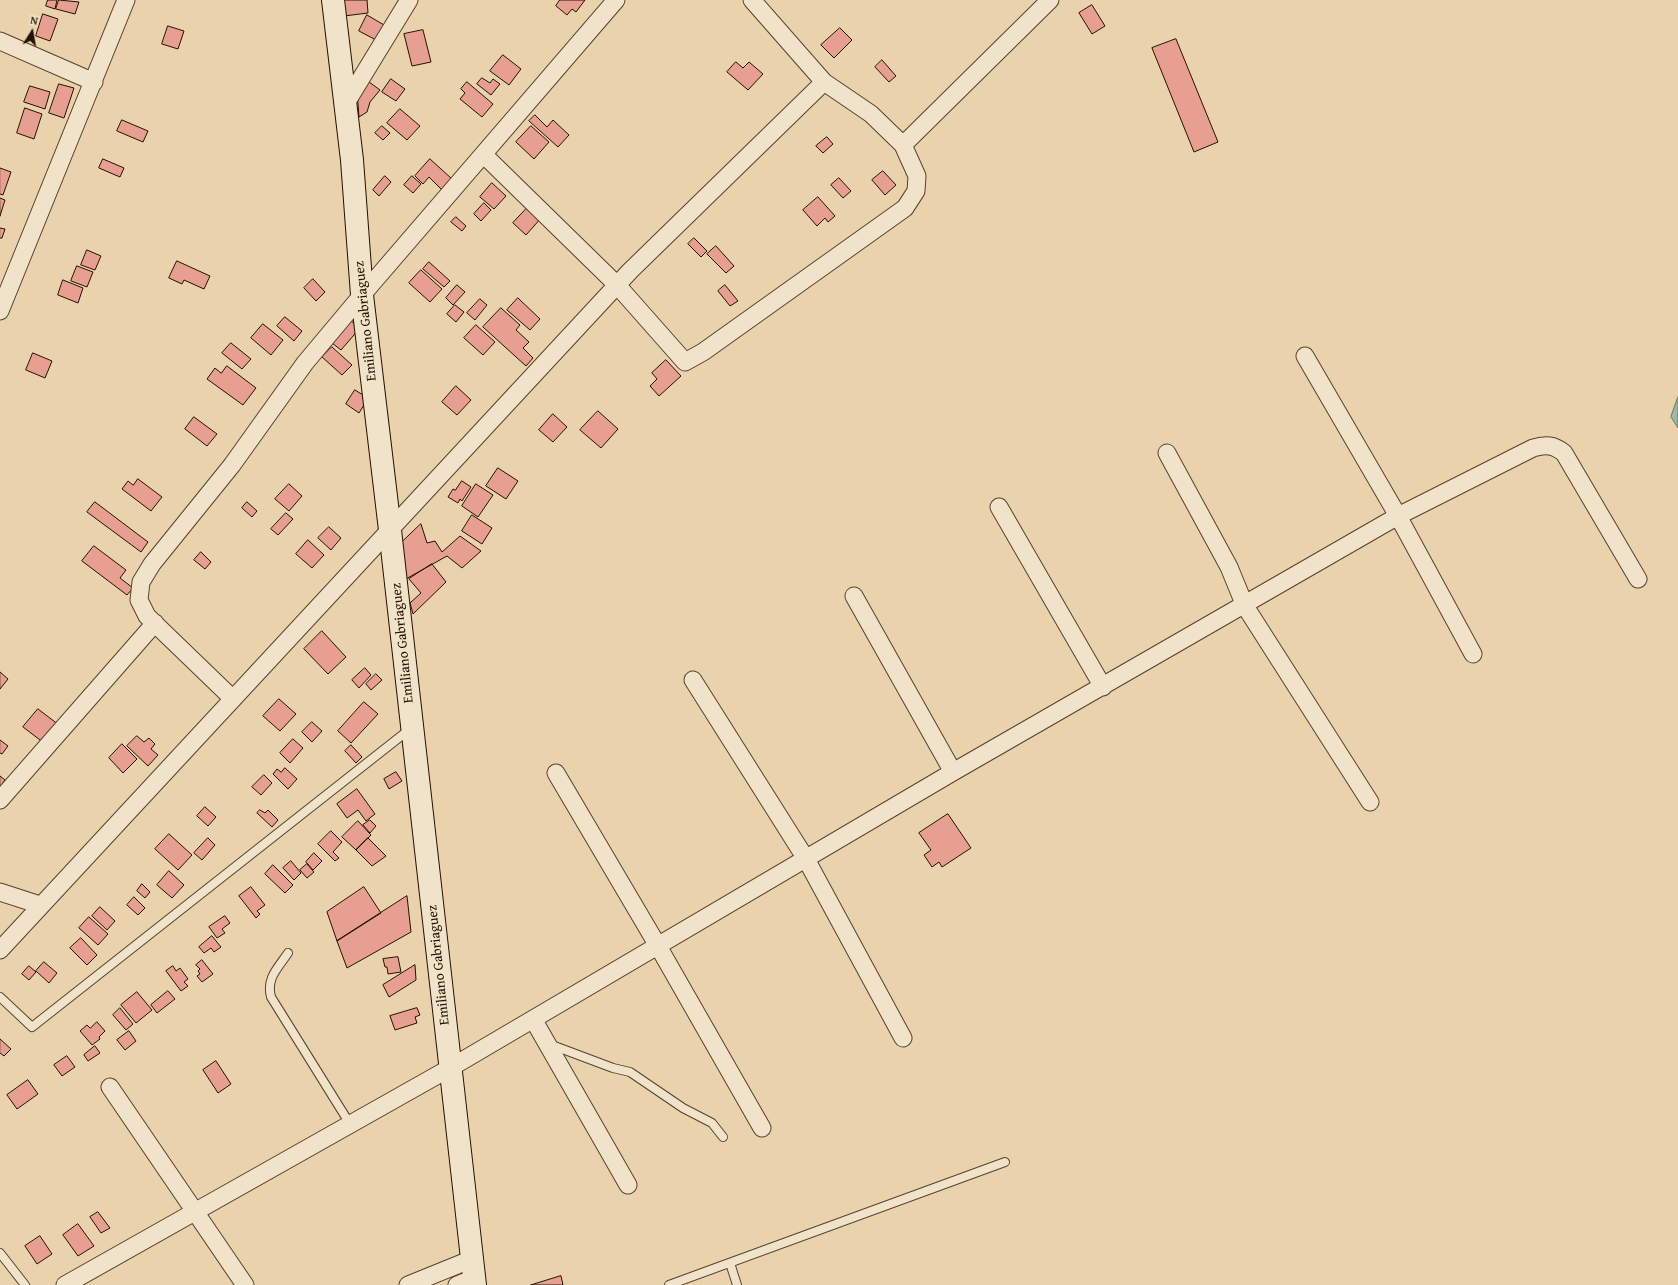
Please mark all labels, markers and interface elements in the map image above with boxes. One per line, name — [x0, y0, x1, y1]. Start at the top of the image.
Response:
north arrow — [12, 12, 52, 52]
text: N — [29, 12, 39, 29]
street label: Emiliano Gabriaguez — [351, 260, 381, 382]
street label: Emiliano Gabriaguez — [388, 582, 418, 704]
street label: Emiliano Gabriaguez — [424, 904, 454, 1026]

